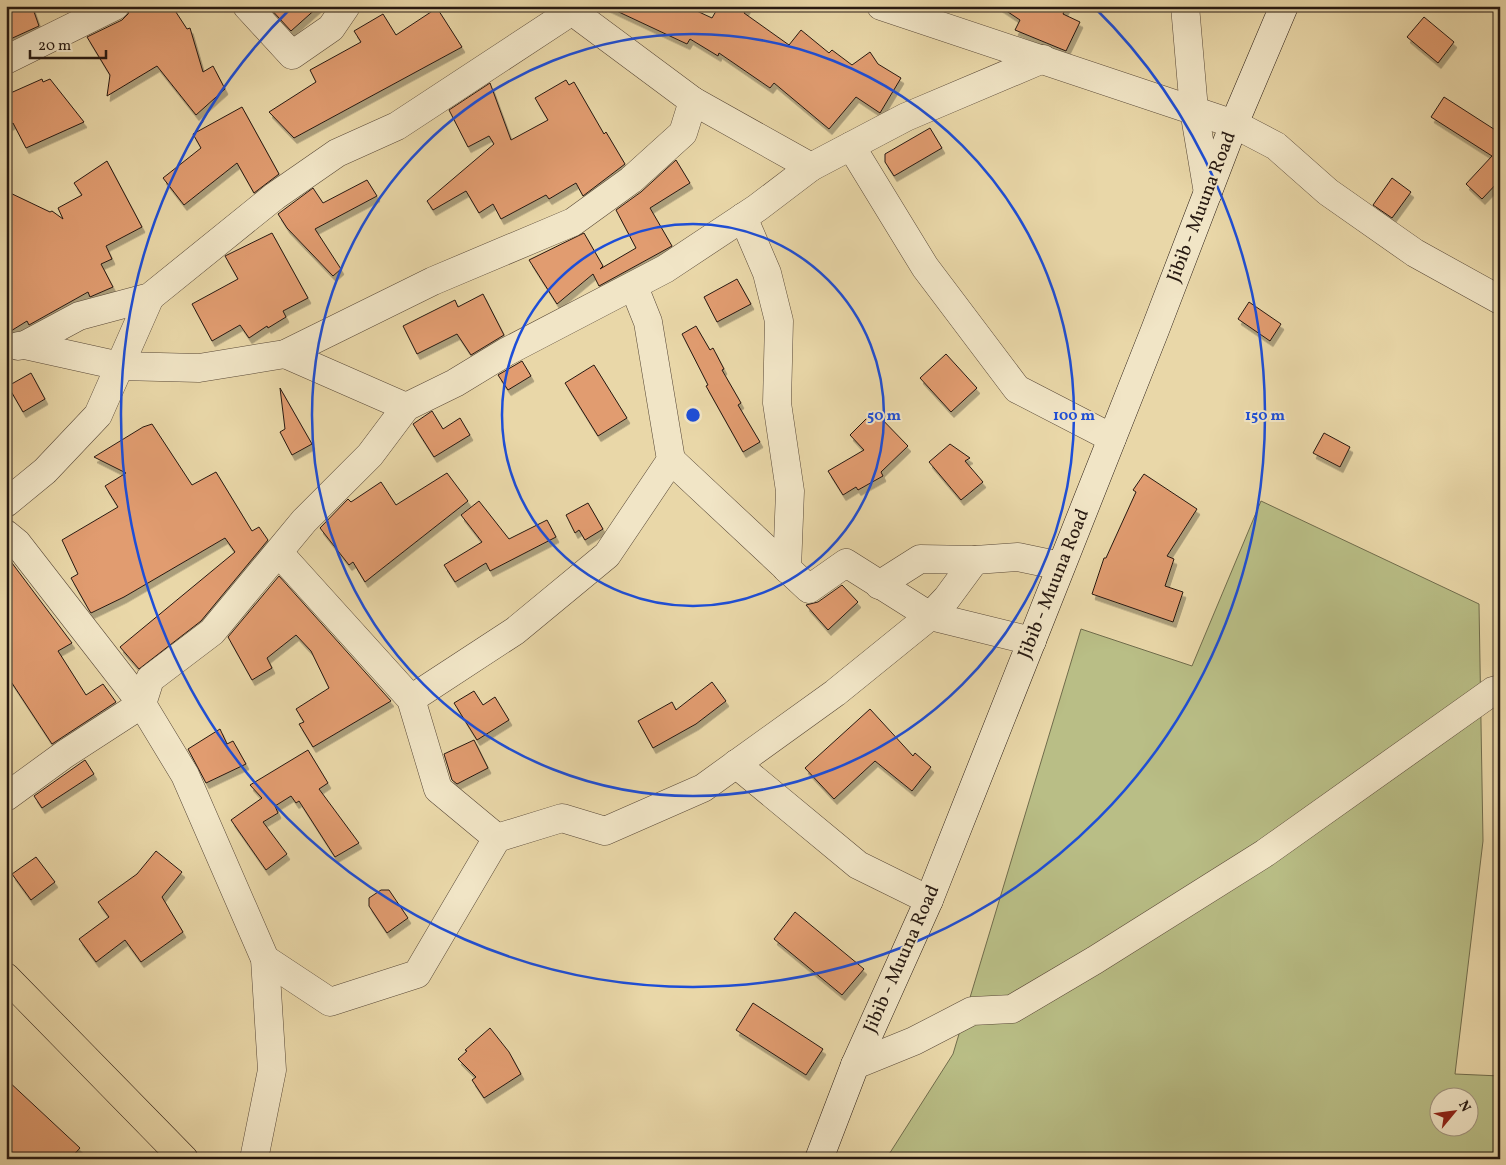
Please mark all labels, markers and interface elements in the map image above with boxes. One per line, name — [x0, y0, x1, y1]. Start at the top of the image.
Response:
scale bar — [30, 28, 106, 60]
text: 20 m — [38, 36, 71, 57]
street label: Jibib - Muuna Road — [1161, 128, 1243, 286]
centre of rings — [684, 406, 702, 424]
text: 50 m — [867, 406, 901, 427]
text: 100 m — [1053, 406, 1096, 427]
text: 150 m — [1245, 406, 1285, 427]
street label: Jibib - Muuna Road — [1012, 505, 1096, 663]
street label: Jibib - Muuna Road — [858, 881, 946, 1037]
north arrow — [1428, 1088, 1478, 1138]
text: N — [1453, 1097, 1475, 1115]

